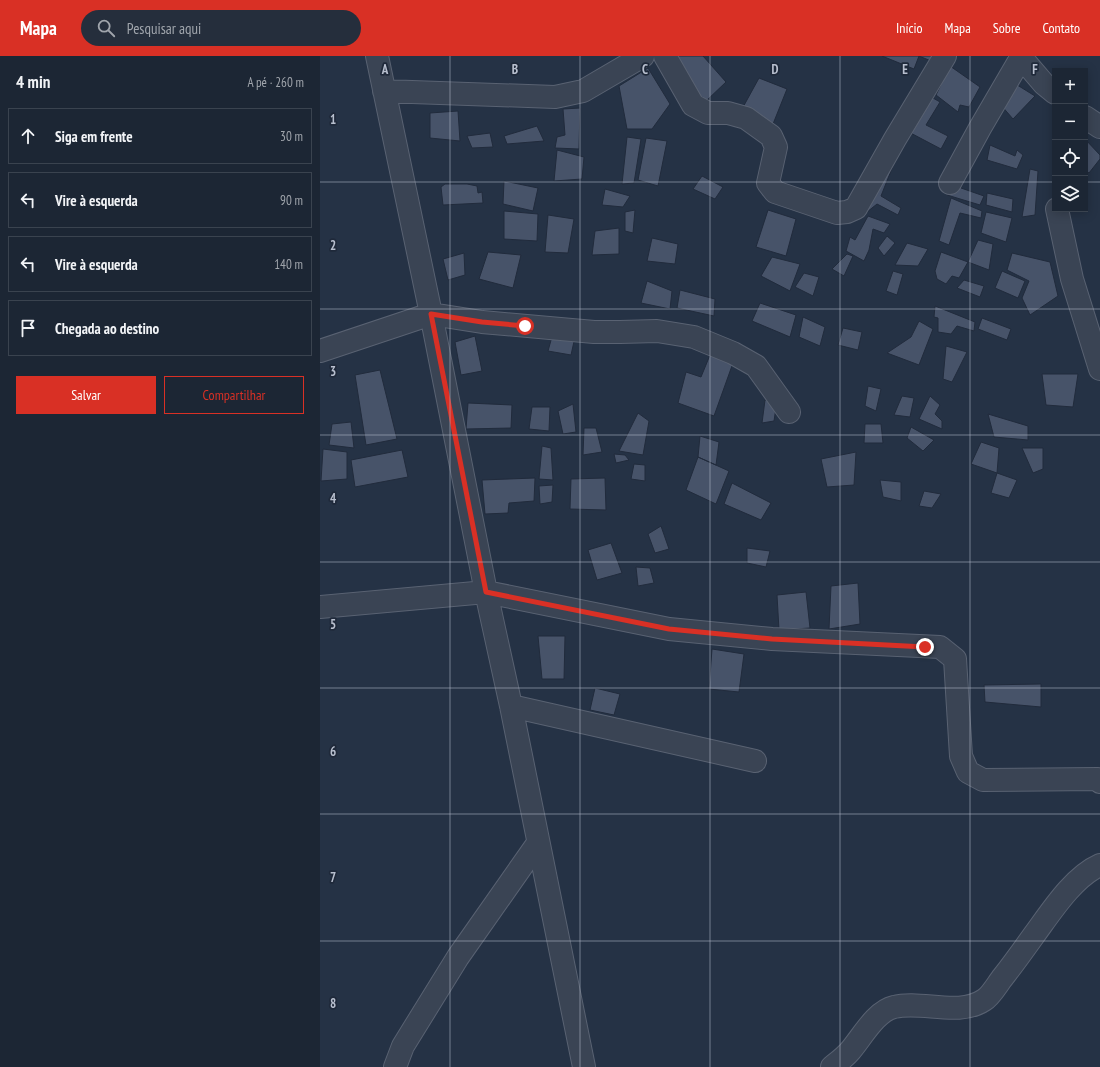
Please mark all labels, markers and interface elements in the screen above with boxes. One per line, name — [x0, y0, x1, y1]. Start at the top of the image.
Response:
search box — [81, 10, 361, 46]
text: Mapa — [20, 16, 57, 40]
icon: search — [95, 17, 117, 39]
text: Pesquisar aqui — [127, 19, 201, 38]
text: Início — [896, 19, 923, 37]
text: Mapa — [945, 19, 971, 37]
text: Sobre — [993, 19, 1021, 37]
text: Contato — [1043, 19, 1080, 37]
text: A — [381, 61, 389, 78]
text: B — [512, 61, 518, 78]
text: C — [642, 61, 648, 78]
text: D — [772, 61, 779, 78]
text: E — [902, 61, 908, 78]
text: F — [1032, 61, 1038, 78]
map controls — [1052, 68, 1088, 212]
button: + — [1052, 68, 1088, 104]
text: 4 min — [16, 71, 50, 93]
text: A pé · 260 m — [247, 74, 304, 91]
button: − — [1052, 104, 1088, 140]
text: 1 — [330, 111, 336, 128]
icon: ahead — [17, 125, 39, 147]
text: Siga em frente — [55, 127, 133, 146]
text: 30 m — [280, 128, 303, 145]
button: locate — [1052, 140, 1088, 176]
button: layers — [1052, 176, 1088, 212]
icon: left — [17, 189, 39, 211]
text: Vire à esquerda — [55, 191, 138, 210]
text: 90 m — [280, 192, 303, 209]
text: 2 — [330, 237, 336, 254]
icon: left — [17, 253, 39, 275]
text: Vire à esquerda — [55, 255, 138, 274]
text: 140 m — [274, 256, 303, 273]
icon: arrive — [17, 317, 39, 339]
route start — [516, 317, 534, 335]
text: Chegada ao destino — [55, 319, 159, 338]
text: 3 — [330, 363, 336, 380]
button: Salvar — [16, 376, 156, 414]
button: Compartilhar — [164, 376, 304, 414]
text: 4 — [330, 490, 337, 507]
text: 5 — [330, 616, 336, 633]
route end — [916, 638, 934, 656]
text: 6 — [330, 743, 336, 760]
text: 7 — [330, 869, 336, 886]
text: 8 — [330, 995, 336, 1012]

